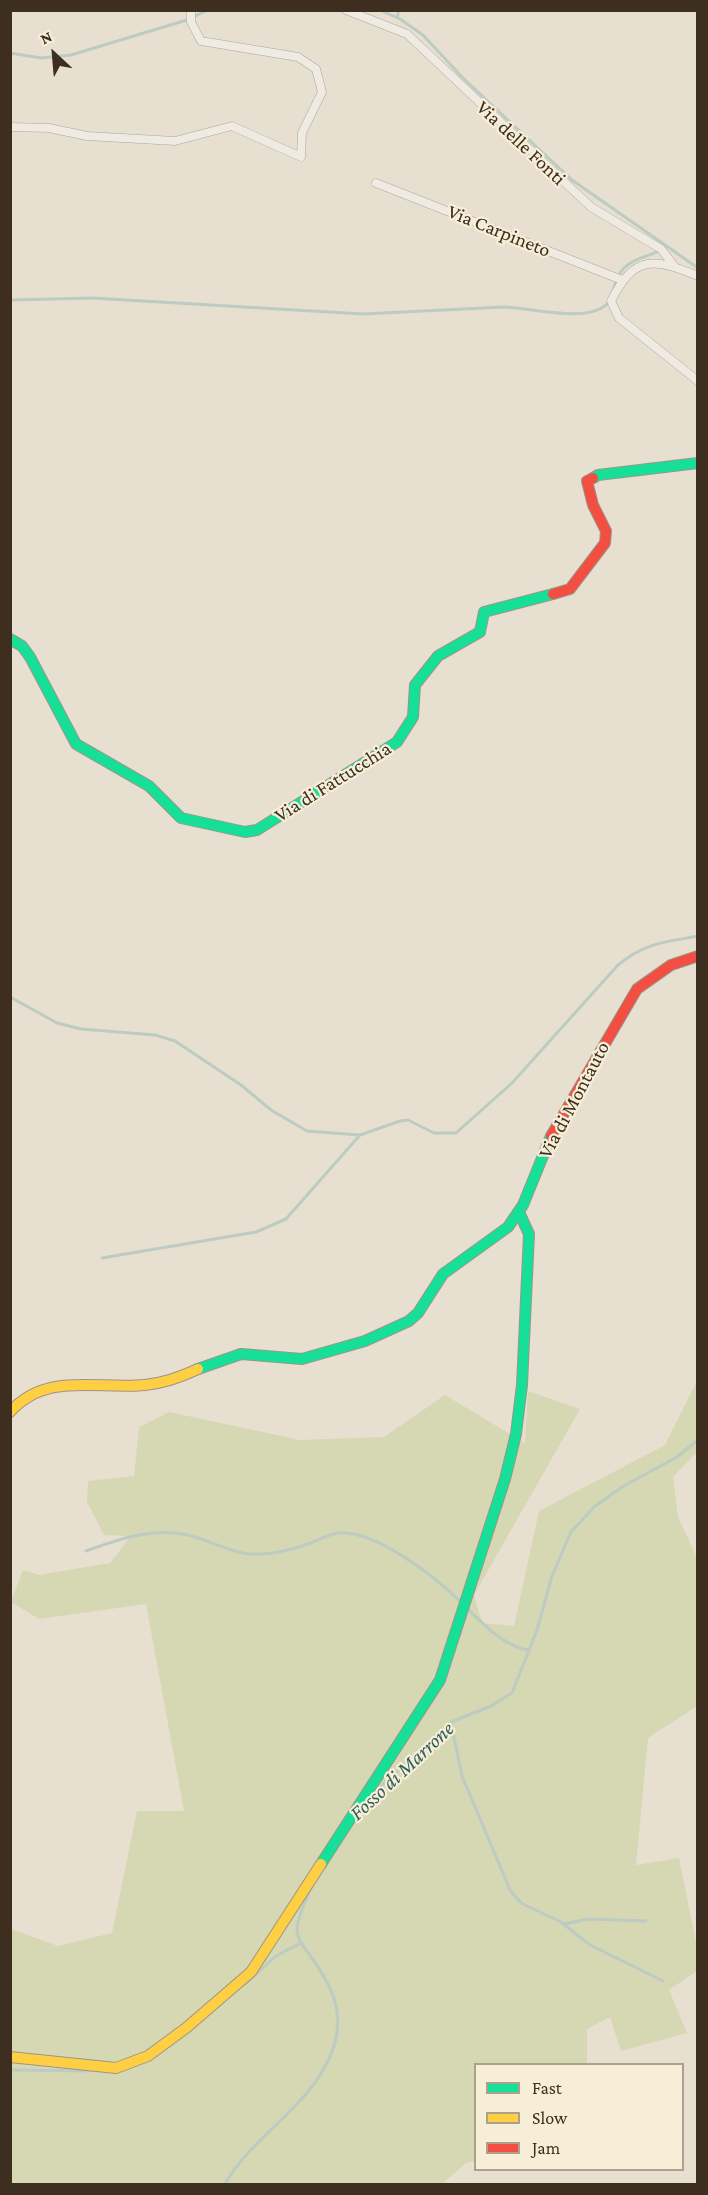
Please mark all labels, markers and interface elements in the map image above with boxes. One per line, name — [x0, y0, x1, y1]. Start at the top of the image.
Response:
north arrow — [24, 24, 84, 84]
text: N — [37, 27, 55, 47]
street label: Via delle Fonti — [471, 95, 571, 191]
street label: Via Carpineto — [444, 199, 554, 263]
street label: Via di Fattucchia — [270, 737, 396, 827]
street label: Via di Montauto — [533, 1037, 615, 1163]
water label: Fosso di Marrone — [345, 1716, 459, 1826]
legend — [474, 2063, 684, 2171]
text: Fast — [532, 2078, 562, 2098]
text: Slow — [532, 2108, 567, 2128]
text: Jam — [532, 2138, 560, 2158]

